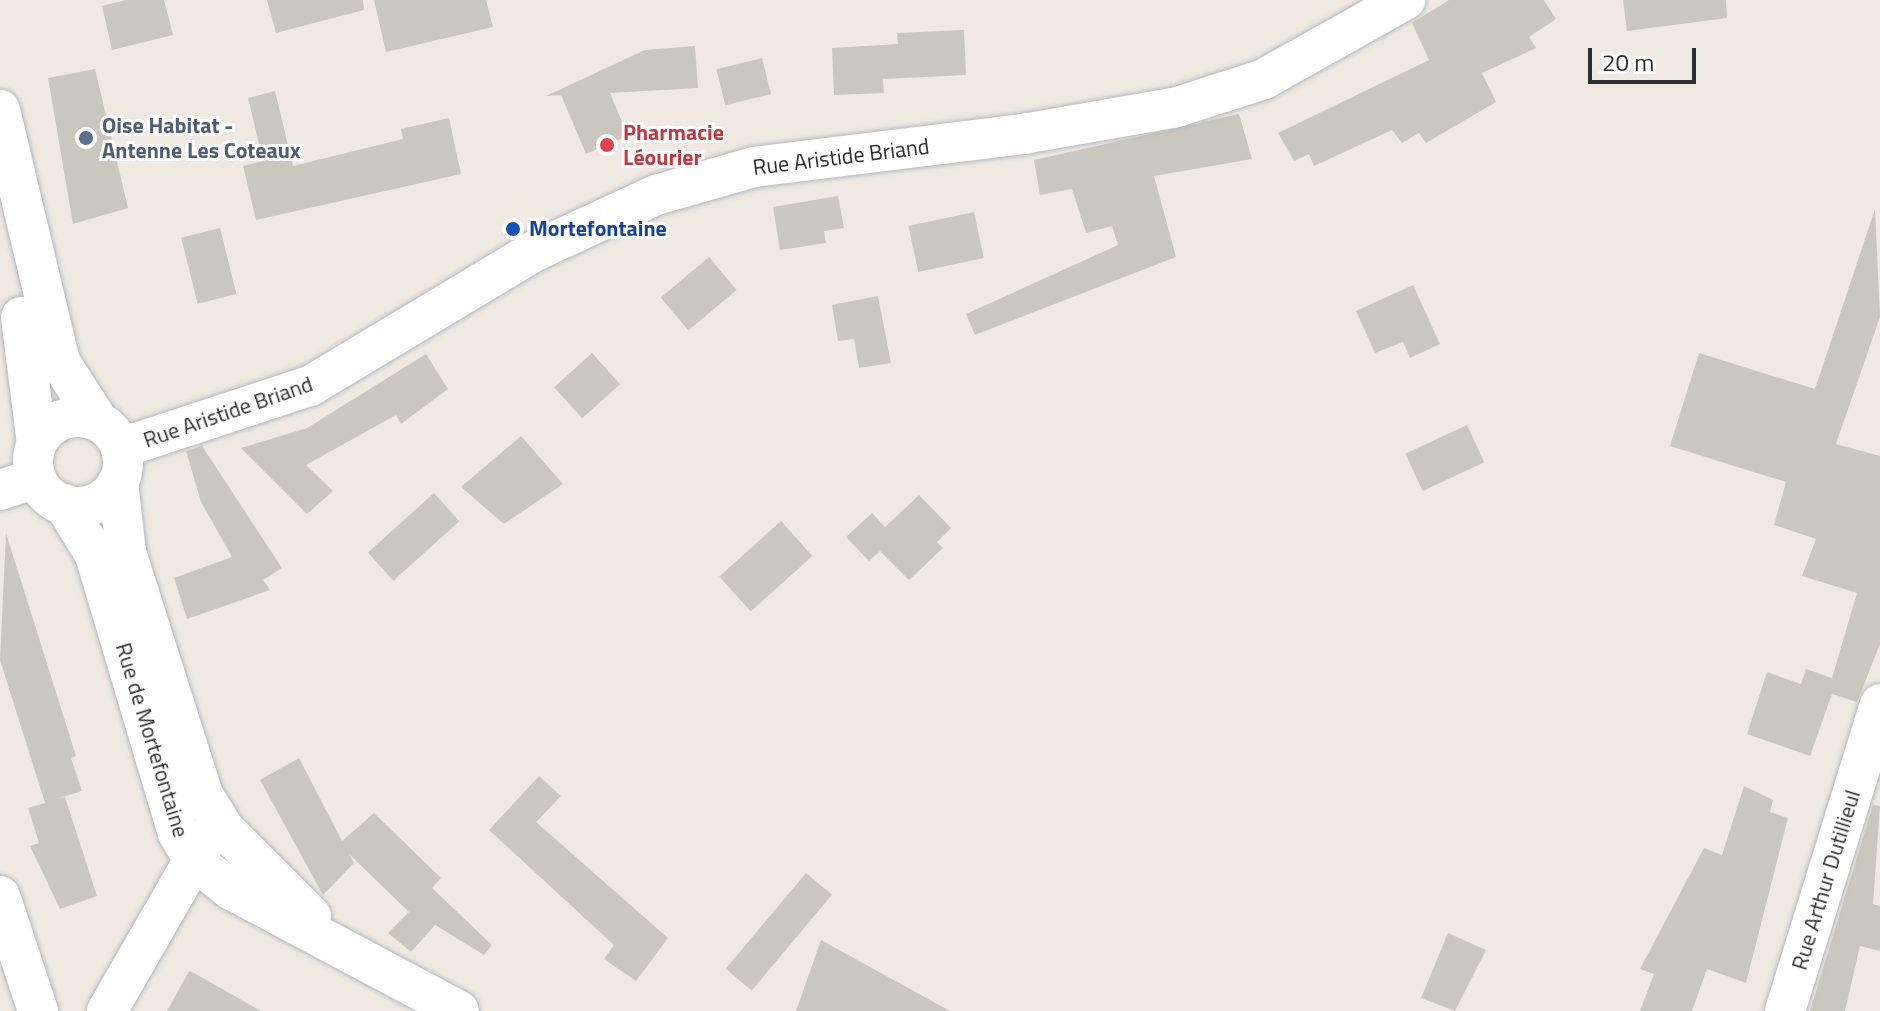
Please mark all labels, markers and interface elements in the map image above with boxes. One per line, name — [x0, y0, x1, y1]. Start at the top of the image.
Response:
scale bar — [1592, 32, 1700, 82]
text: 20 m — [1602, 44, 1654, 80]
place label: Oise Habitat - Antenne Les Coteaux — [102, 112, 300, 164]
place label: Pharmacie Léourier — [623, 119, 724, 170]
marker: Oise Habitat - Antenne Les Coteaux — [77, 129, 95, 147]
street label: Rue Aristide Briand — [751, 133, 931, 181]
marker: Pharmacie Léourier — [598, 136, 616, 154]
place label: Mortefontaine — [529, 216, 667, 242]
marker: Mortefontaine — [504, 220, 522, 238]
street label: Rue Aristide Briand — [140, 371, 316, 453]
street label: Rue de Mortefontaine — [110, 640, 194, 840]
street label: Rue Arthur Dutillieul — [1786, 787, 1866, 973]

